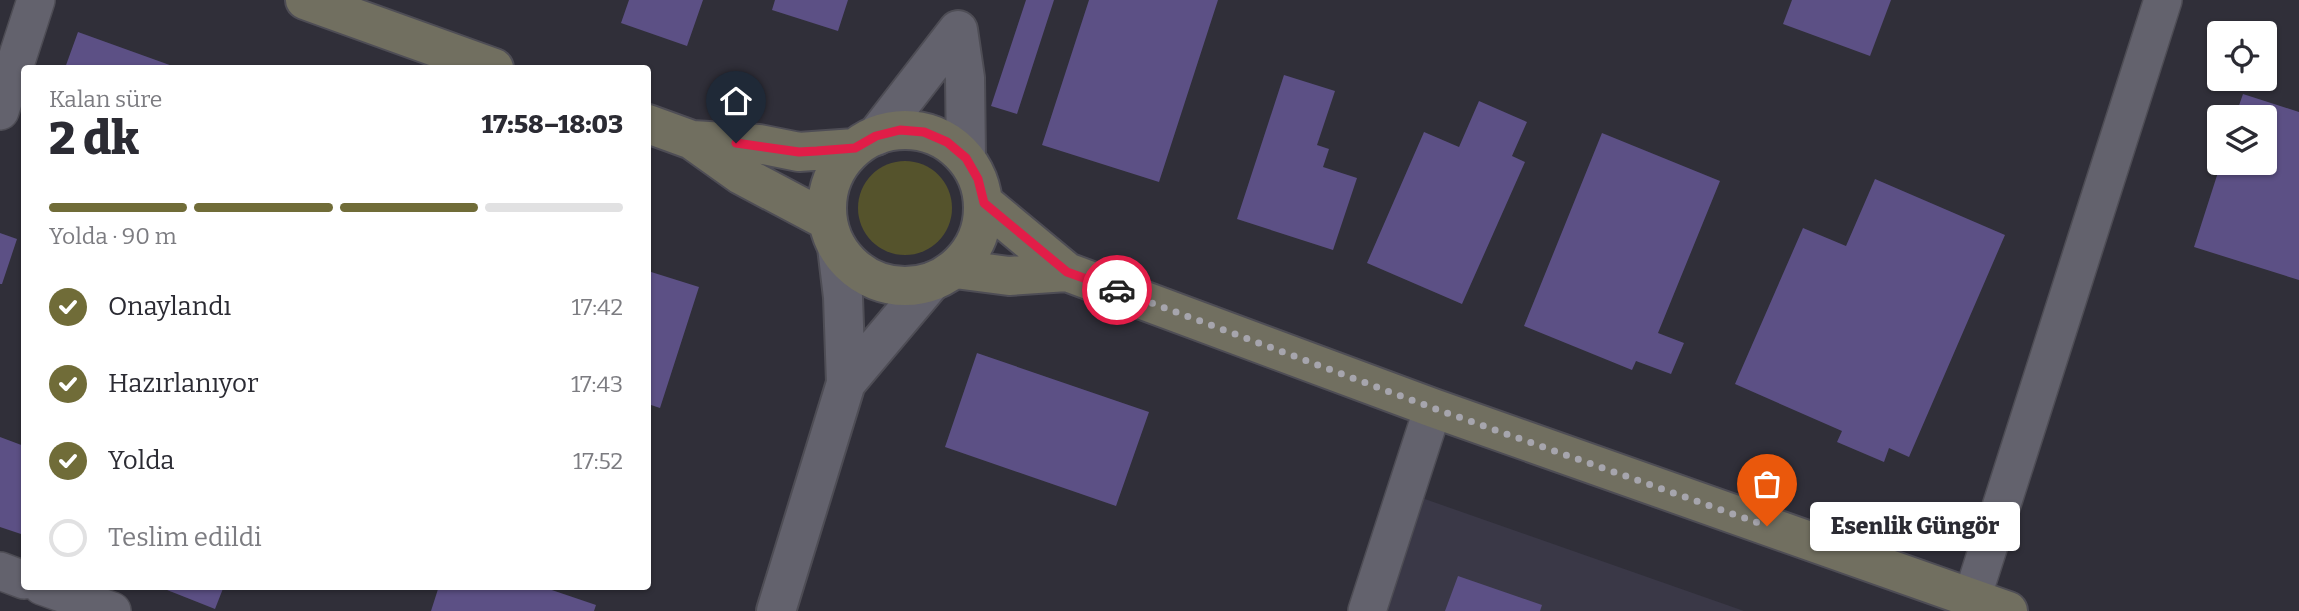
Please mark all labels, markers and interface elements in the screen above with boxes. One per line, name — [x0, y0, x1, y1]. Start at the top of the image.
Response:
map controls — [2207, 21, 2277, 175]
button: locate — [2207, 21, 2277, 91]
pin — [706, 71, 766, 143]
icon: home — [717, 82, 755, 120]
text: Kalan süre — [49, 85, 162, 113]
button: layers — [2207, 105, 2277, 175]
text: 17:58–18:03 — [482, 109, 623, 140]
text: 2 dk — [49, 111, 139, 166]
text: Yolda · 90 m — [49, 222, 177, 250]
courier — [1082, 255, 1152, 325]
icon: car — [1098, 271, 1136, 309]
icon: check — [49, 288, 87, 326]
text: Onaylandı — [108, 291, 231, 322]
text: 17:42 — [572, 293, 623, 321]
icon: check — [49, 365, 87, 403]
text: Hazırlanıyor — [108, 368, 258, 399]
text: 17:43 — [571, 370, 623, 398]
icon: check — [49, 442, 87, 480]
text: Yolda — [108, 445, 174, 476]
text: 17:52 — [573, 447, 623, 475]
pin — [1737, 454, 1797, 526]
icon: bag — [1748, 465, 1786, 503]
callout: Esenlik Güngör — [1809, 502, 2019, 550]
text: Esenlik Güngör — [1831, 512, 1999, 540]
text: Teslim edildi — [108, 522, 262, 553]

